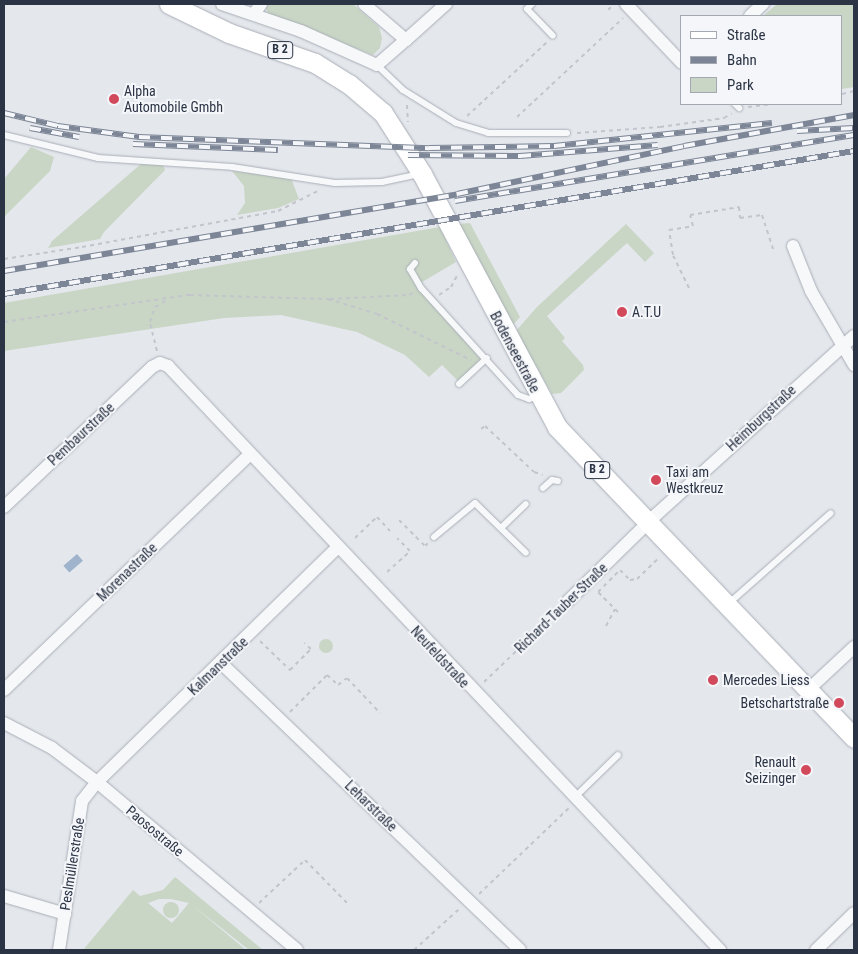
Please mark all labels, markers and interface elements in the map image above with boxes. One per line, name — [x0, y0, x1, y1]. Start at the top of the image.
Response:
legend — [680, 15, 843, 105]
text: Straße — [727, 26, 766, 44]
road number: B 2 — [266, 40, 294, 60]
text: Bahn — [727, 51, 757, 69]
text: Park — [727, 76, 754, 94]
place label: Alpha Automobile Gmbh — [124, 83, 223, 115]
marker: Alpha Automobile Gmbh — [108, 93, 120, 105]
place label: A.T.U — [632, 304, 661, 320]
marker: A.T.U — [616, 306, 628, 318]
street label: Bodenseestraße — [487, 309, 543, 395]
street label: Heimburgstraße — [723, 382, 799, 454]
street label: Pembaurstraße — [44, 399, 118, 469]
road number: B 2 — [583, 460, 611, 480]
place label: Taxi am Westkreuz — [666, 464, 723, 497]
marker: Taxi am Westkreuz — [650, 474, 662, 486]
street label: Morenastraße — [94, 539, 160, 605]
street label: Richard-Tauber-Straße — [511, 559, 611, 657]
street label: Neufeldstraße — [407, 623, 473, 691]
street label: Kalmanstraße — [185, 633, 251, 699]
place label: Mercedes Liess — [723, 672, 810, 688]
marker: Mercedes Liess — [707, 674, 719, 686]
place label: Betschartstraße — [740, 695, 829, 711]
marker: Betschartstraße — [833, 697, 845, 709]
place label: Renault Seizinger — [745, 754, 796, 786]
marker: Renault Seizinger — [800, 764, 812, 776]
street label: Leharstraße — [341, 777, 401, 835]
street label: Paosostraße — [123, 802, 187, 860]
street label: Peslmüllerstraße — [56, 817, 88, 911]

